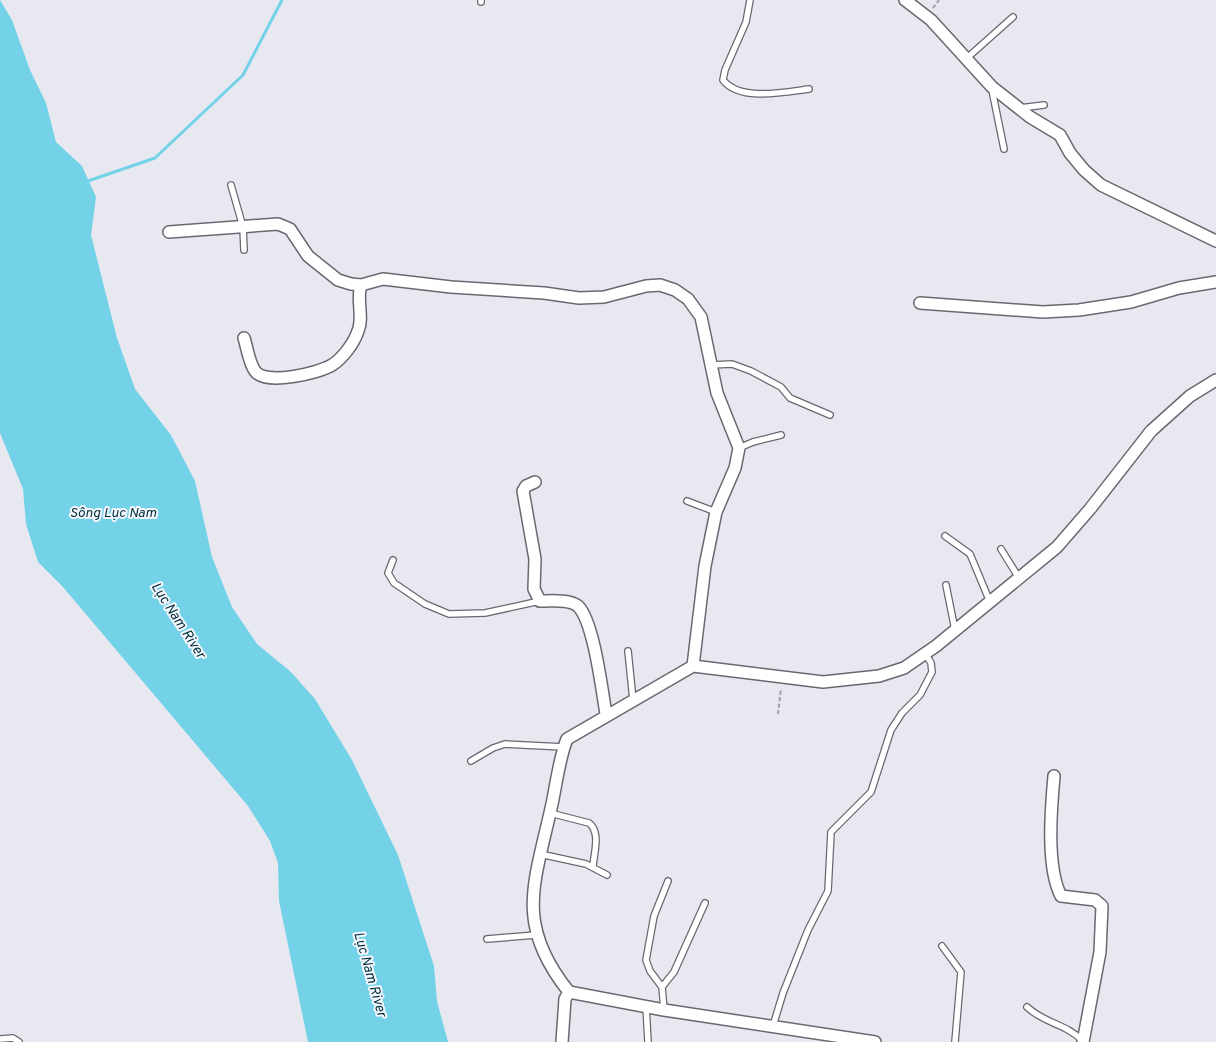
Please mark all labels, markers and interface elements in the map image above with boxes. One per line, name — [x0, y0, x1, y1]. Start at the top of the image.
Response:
water label: Sông Lục Nam — [70, 505, 157, 522]
water label: Lục Nam River — [147, 579, 210, 664]
water label: Lục Nam River — [349, 930, 390, 1021]

